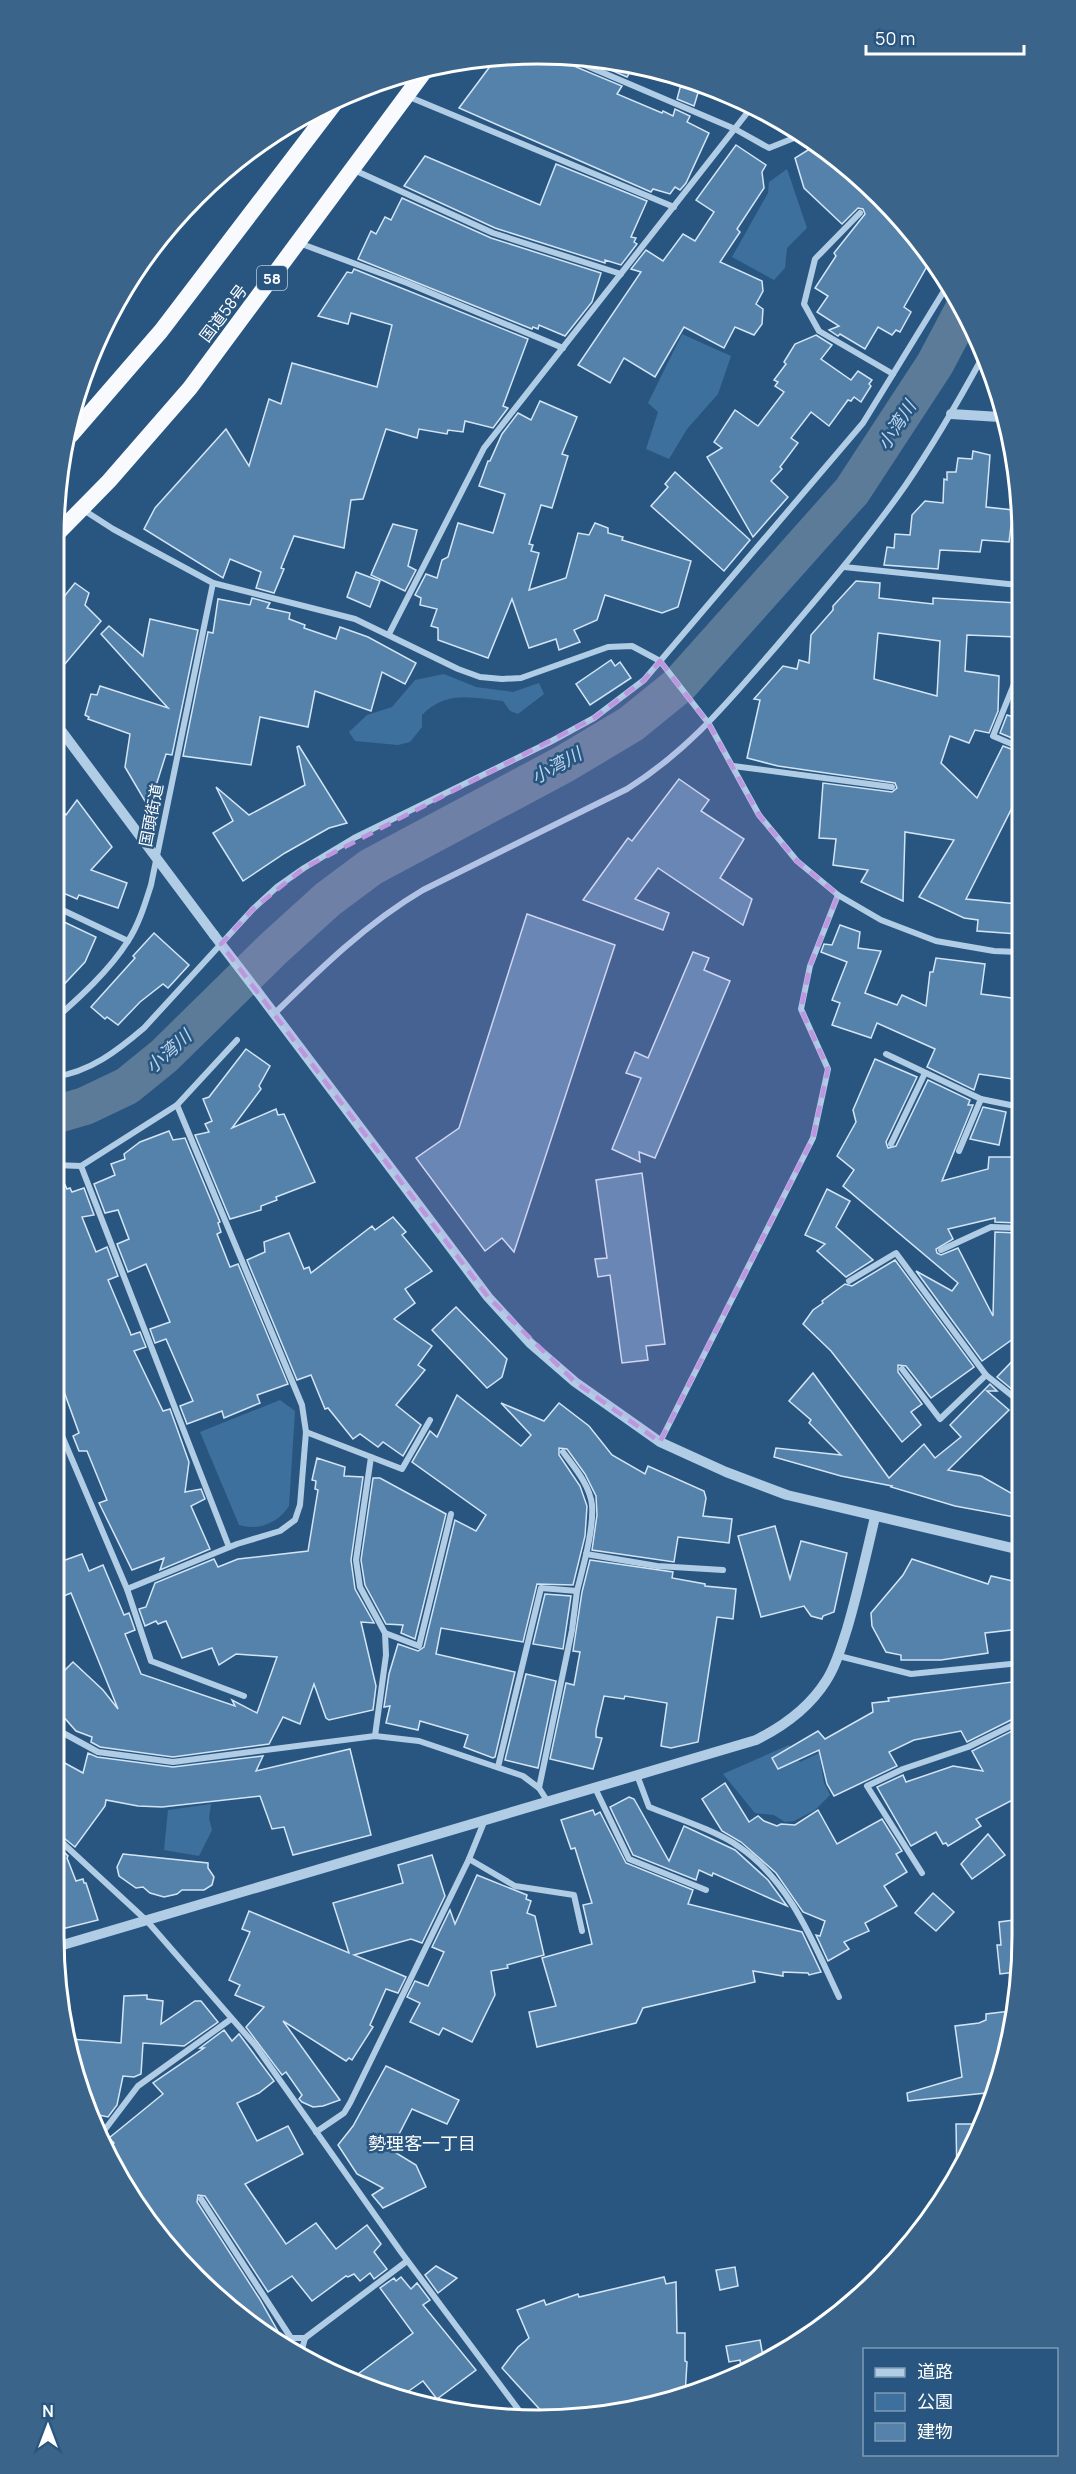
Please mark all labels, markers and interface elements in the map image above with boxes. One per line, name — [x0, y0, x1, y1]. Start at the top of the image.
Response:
scale bar — [866, 18, 1024, 56]
text: 50 m — [875, 26, 915, 50]
road number: 58 — [257, 266, 287, 290]
street label: 国道58号 — [194, 280, 252, 346]
water label: 小湾川 — [871, 394, 922, 454]
water label: 小湾川 — [527, 740, 587, 789]
street label: 国頭街道 — [134, 781, 168, 849]
water label: 小湾川 — [140, 1023, 198, 1078]
district label: 勢理客一丁目 — [368, 2131, 476, 2155]
legend — [863, 2348, 1058, 2456]
text: 道路 — [917, 2359, 953, 2383]
text: 公園 — [917, 2389, 953, 2413]
north arrow — [18, 2396, 78, 2456]
text: N — [42, 2400, 54, 2422]
text: 建物 — [917, 2419, 953, 2443]

